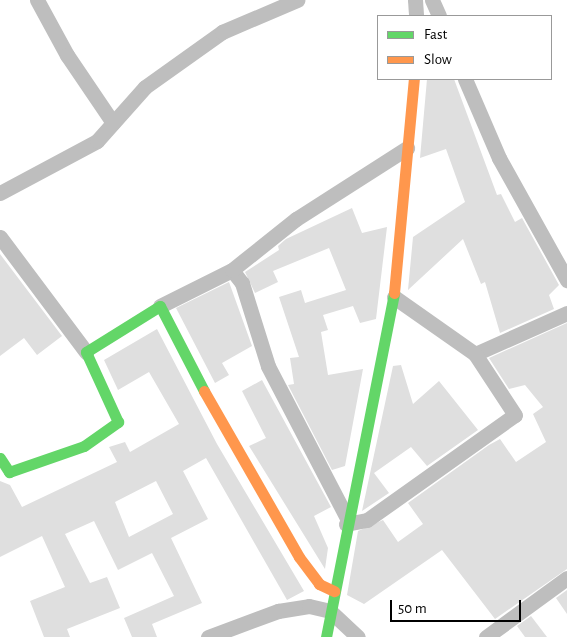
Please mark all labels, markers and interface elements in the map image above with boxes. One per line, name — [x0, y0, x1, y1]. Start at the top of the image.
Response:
legend — [377, 15, 552, 80]
text: Fast — [424, 27, 447, 42]
text: Slow — [424, 52, 452, 67]
scale bar — [392, 590, 523, 622]
text: 50 m — [398, 601, 427, 616]

